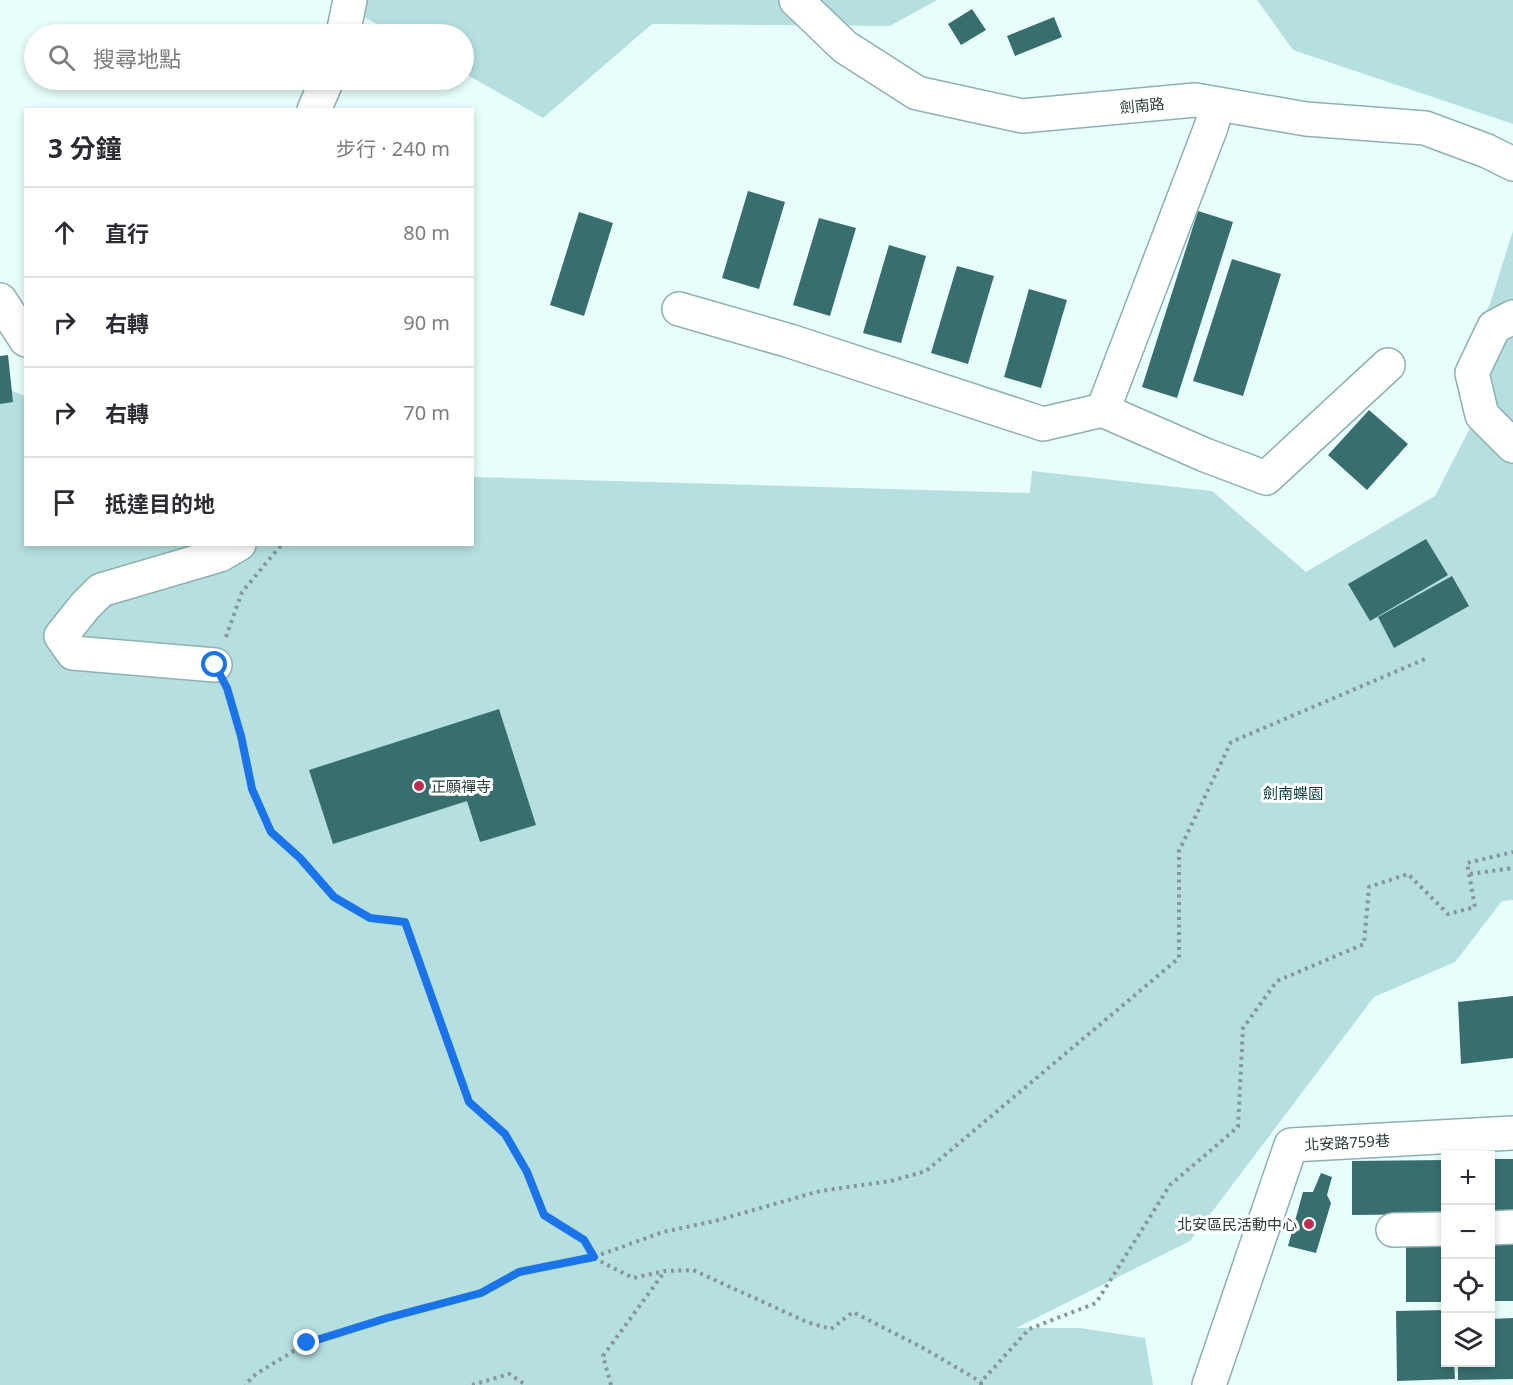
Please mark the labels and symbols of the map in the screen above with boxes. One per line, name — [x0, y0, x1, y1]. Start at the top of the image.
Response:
street label: 劍南路 — [1119, 93, 1165, 117]
route start — [201, 651, 227, 677]
place label: 正願禪寺 — [431, 776, 491, 796]
marker: 正願禪寺 — [412, 779, 426, 793]
park label: 劍南蝶園 — [1263, 783, 1323, 803]
street label: 北安路759巷 — [1304, 1130, 1390, 1154]
place label: 北安區民活動中心 — [1177, 1214, 1297, 1234]
marker: 北安區民活動中心 — [1302, 1217, 1316, 1231]
route end — [293, 1329, 319, 1355]

